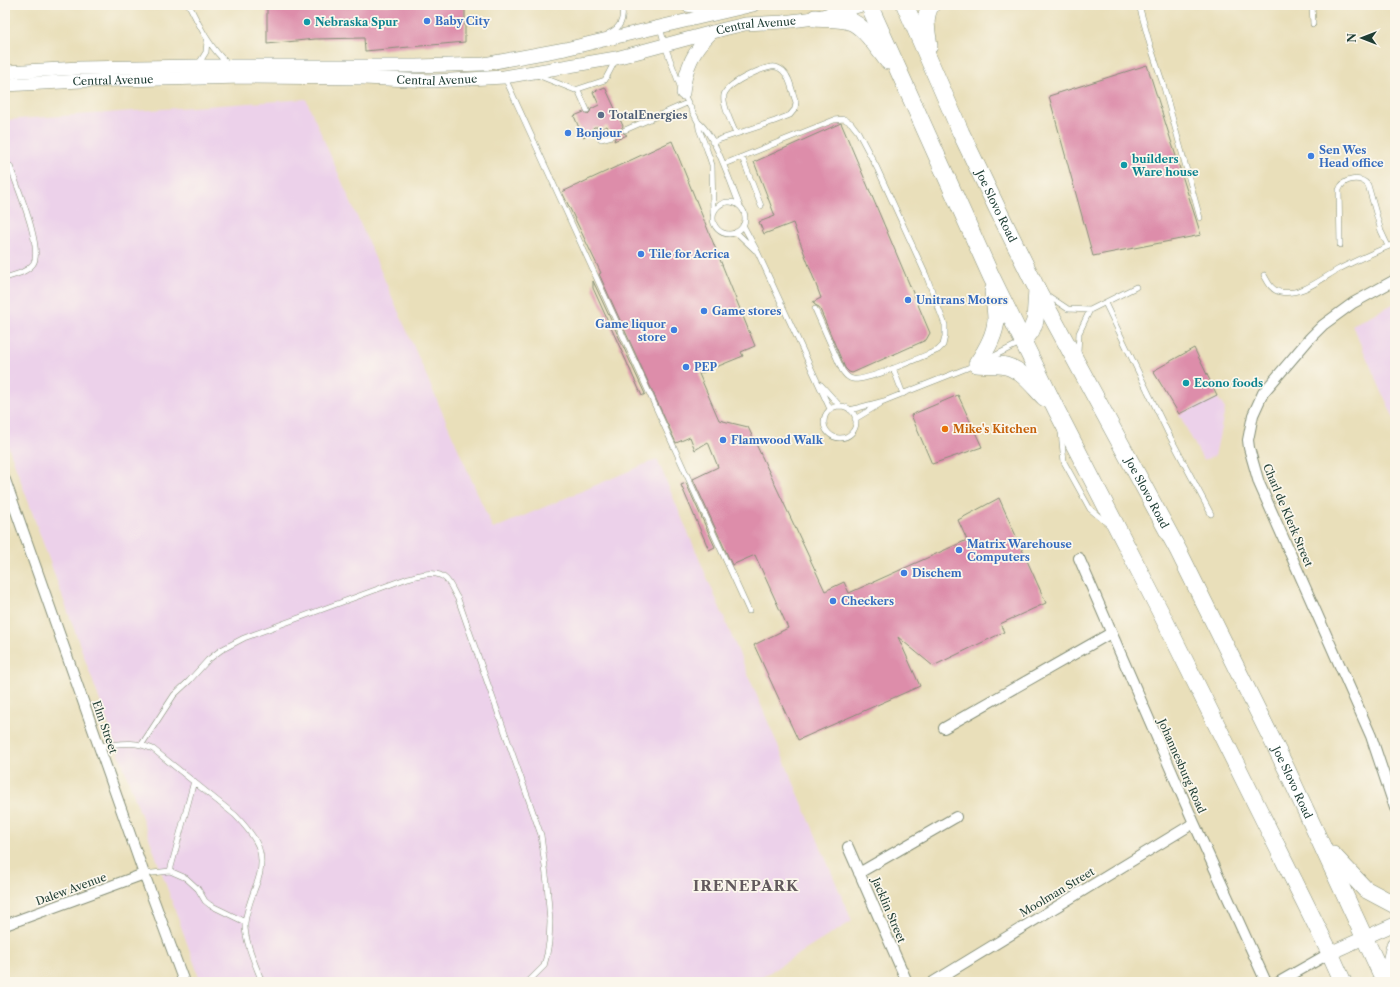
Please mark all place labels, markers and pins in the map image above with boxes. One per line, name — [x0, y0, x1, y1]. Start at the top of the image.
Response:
place label: Baby City — [435, 14, 490, 28]
place label: Nebraska Spur — [315, 15, 399, 29]
marker: Baby City — [422, 16, 432, 26]
marker: Nebraska Spur — [302, 17, 312, 27]
place label: TotalEnergies — [609, 108, 688, 122]
marker: TotalEnergies — [596, 110, 606, 120]
place label: Bonjour — [576, 126, 623, 140]
marker: Bonjour — [563, 128, 573, 138]
place label: Sen Wes Head office — [1319, 143, 1384, 170]
marker: Sen Wes Head office — [1306, 151, 1316, 161]
place label: builders Ware house — [1131, 152, 1199, 179]
marker: builders Ware house — [1119, 160, 1129, 170]
place label: Tile for Acrica — [649, 247, 730, 261]
marker: Tile for Acrica — [636, 249, 646, 259]
place label: Unitrans Motors — [916, 293, 1008, 307]
marker: Unitrans Motors — [903, 295, 913, 305]
place label: Game stores — [712, 304, 781, 318]
marker: Game stores — [699, 306, 709, 316]
place label: Game liquor store — [595, 317, 667, 344]
marker: Game liquor store — [669, 325, 679, 335]
place label: PEP — [694, 360, 717, 374]
marker: PEP — [681, 362, 691, 372]
place label: Econo foods — [1194, 376, 1263, 390]
marker: Econo foods — [1181, 378, 1191, 388]
place label: Mike's Kitchen — [953, 422, 1037, 436]
marker: Mike's Kitchen — [940, 424, 950, 434]
place label: Flamwood Walk — [731, 433, 824, 447]
marker: Flamwood Walk — [718, 435, 728, 445]
place label: Matrix Warehouse Computers — [967, 537, 1072, 564]
marker: Matrix Warehouse Computers — [954, 545, 964, 555]
place label: Dischem — [912, 566, 962, 580]
marker: Dischem — [899, 568, 909, 578]
place label: Checkers — [841, 594, 894, 608]
marker: Checkers — [828, 596, 838, 606]

